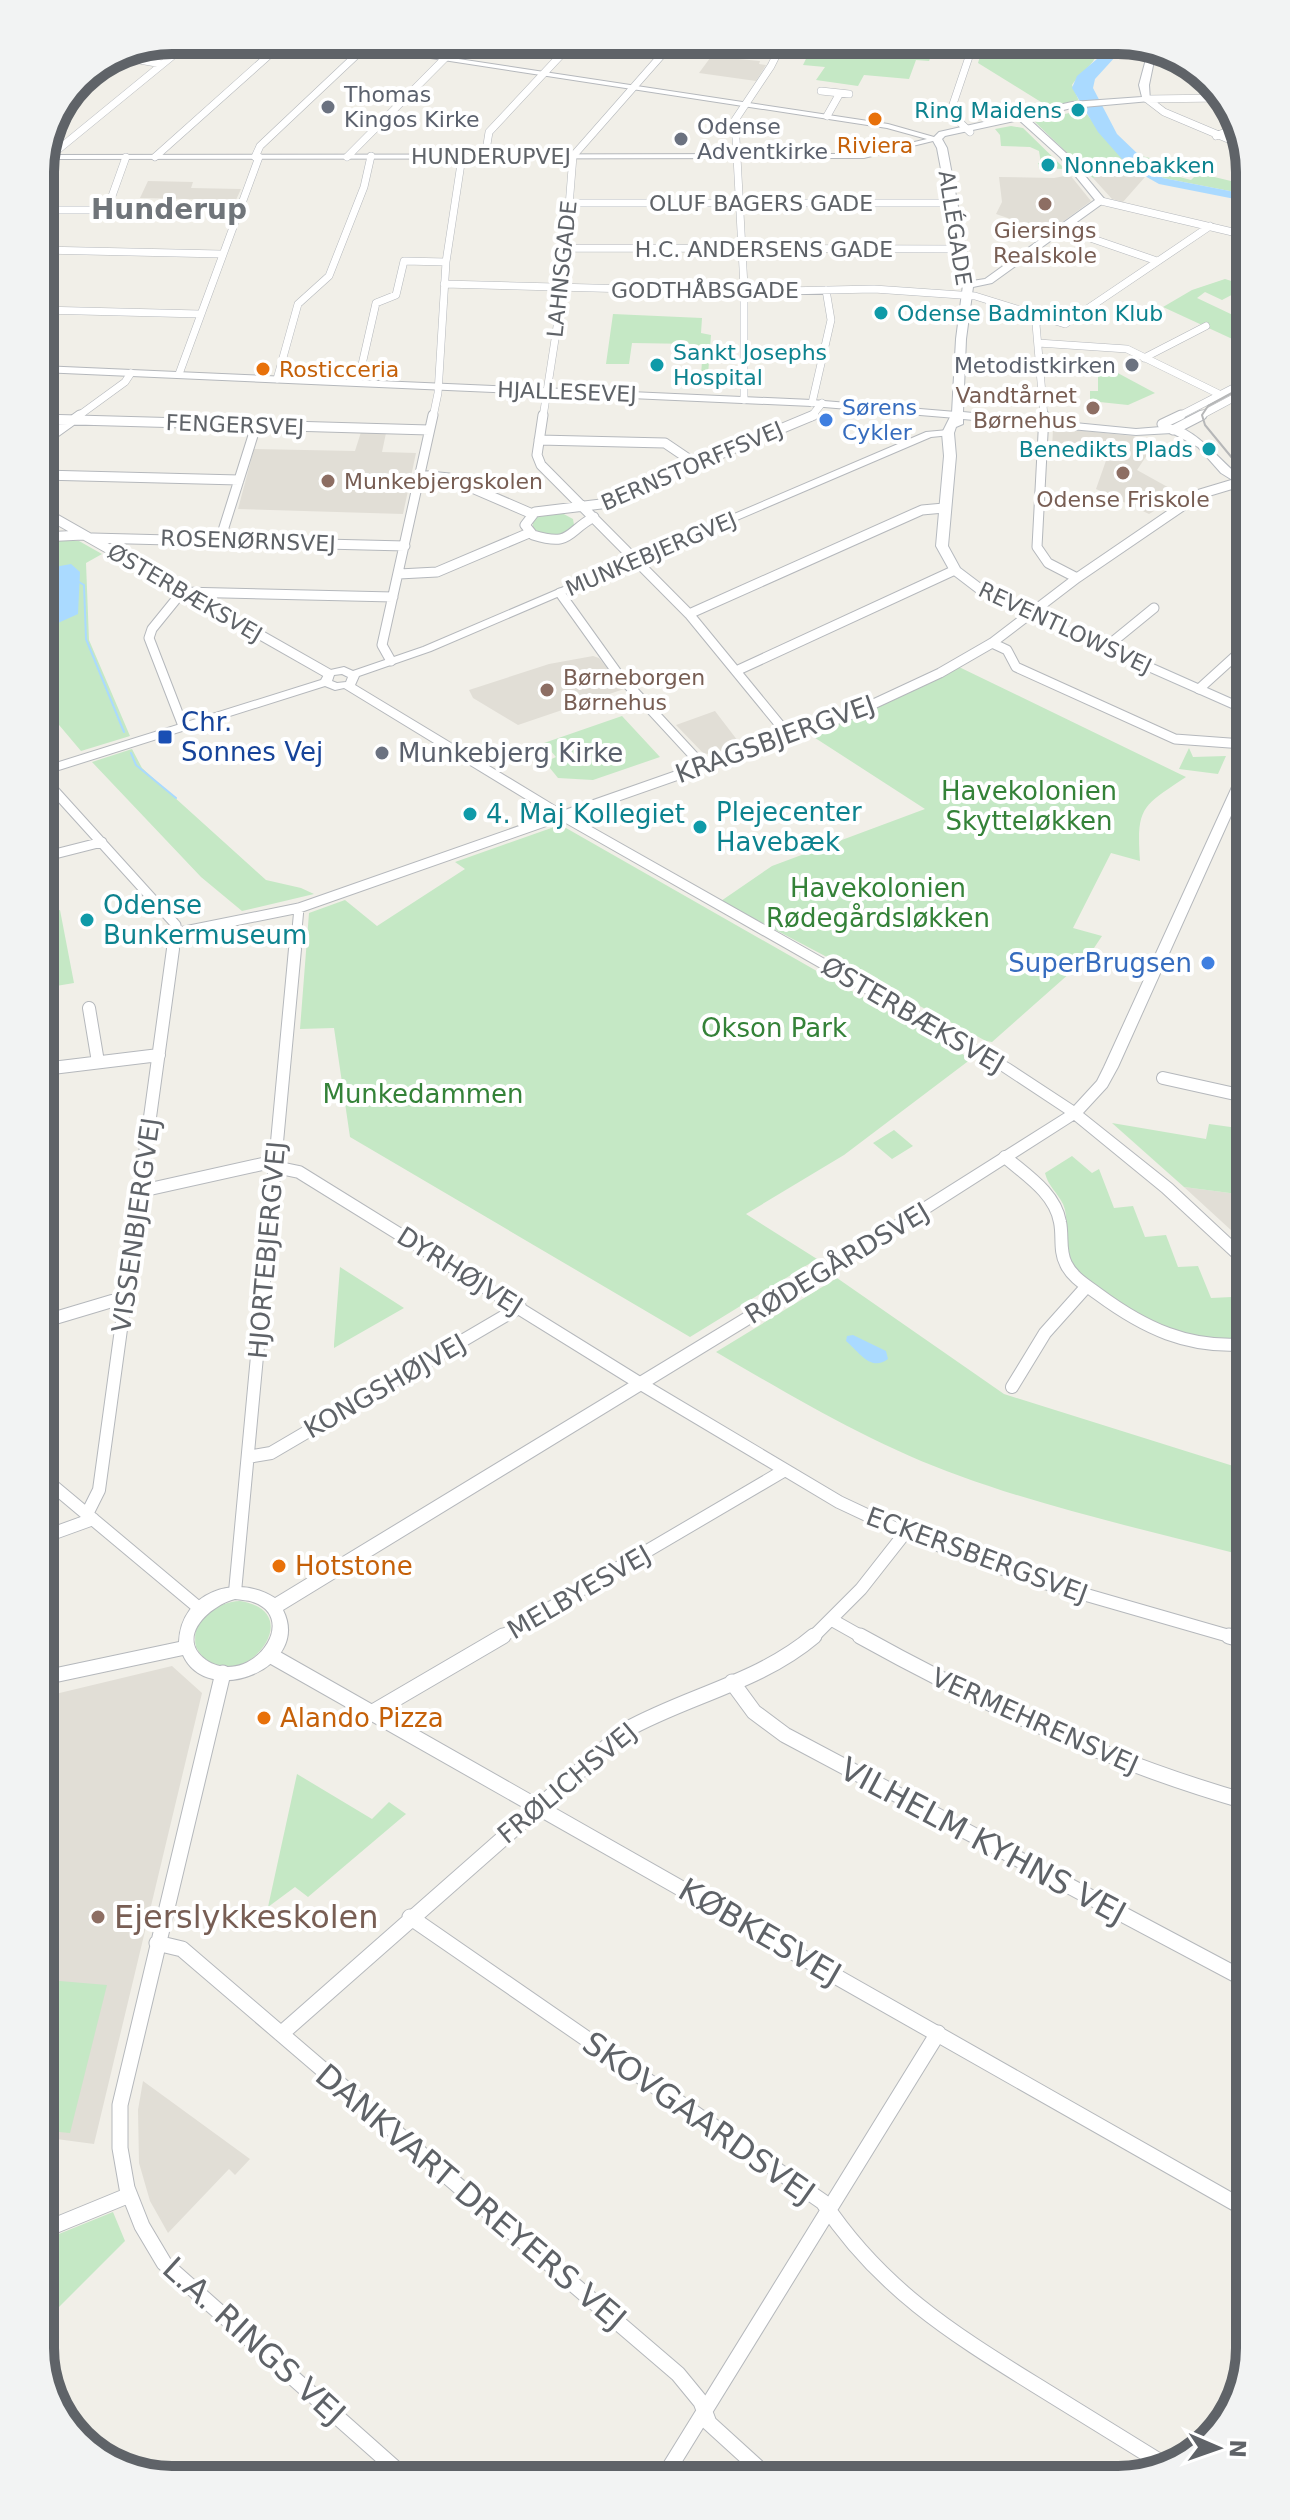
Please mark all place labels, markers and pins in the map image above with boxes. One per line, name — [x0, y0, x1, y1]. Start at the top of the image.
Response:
place label: Thomas Kingos Kirke — [343, 82, 479, 132]
marker: Thomas Kingos Kirke — [319, 98, 337, 116]
place label: Ring Maidens — [914, 98, 1062, 123]
marker: Ring Maidens — [1069, 101, 1087, 119]
marker: Riviera — [866, 110, 884, 128]
place label: Odense Adventkirke — [697, 114, 828, 164]
marker: Odense Adventkirke — [672, 130, 690, 148]
place label: Riviera — [837, 133, 913, 158]
place label: Nonnebakken — [1064, 153, 1215, 178]
marker: Nonnebakken — [1039, 156, 1057, 174]
marker: Giersings Realskole — [1036, 195, 1054, 213]
place label: Giersings Realskole — [993, 218, 1097, 268]
place label: Odense Badminton Klub — [897, 301, 1163, 326]
marker: Odense Badminton Klub — [872, 304, 890, 322]
place label: Sankt Josephs Hospital — [673, 340, 827, 390]
place label: Metodistkirken — [954, 353, 1116, 378]
marker: Sankt Josephs Hospital — [648, 356, 666, 374]
marker: Metodistkirken — [1123, 356, 1141, 374]
place label: Rosticceria — [279, 357, 399, 382]
marker: Rosticceria — [254, 360, 272, 378]
place label: Vandtårnet Børnehus — [955, 383, 1077, 433]
place label: Sørens Cykler — [842, 395, 917, 445]
marker: Vandtårnet Børnehus — [1084, 399, 1102, 417]
marker: Sørens Cykler — [817, 411, 835, 429]
place label: Benedikts Plads — [1019, 437, 1193, 462]
marker: Benedikts Plads — [1200, 440, 1218, 458]
marker: Odense Friskole — [1114, 464, 1132, 482]
place label: Munkebjergskolen — [344, 469, 543, 494]
marker: Munkebjergskolen — [319, 472, 337, 490]
place label: Odense Friskole — [1036, 487, 1210, 512]
place label: Børneborgen Børnehus — [563, 665, 705, 715]
marker: Børneborgen Børnehus — [538, 681, 556, 699]
place label: Chr. Sonnes Vej — [181, 707, 323, 767]
marker: Chr. Sonnes Vej — [156, 728, 174, 746]
place label: Munkebjerg Kirke — [398, 738, 623, 768]
marker: Munkebjerg Kirke — [373, 744, 391, 762]
place label: Plejecenter Havebæk — [716, 797, 862, 857]
place label: 4. Maj Kollegiet — [486, 799, 685, 829]
marker: 4. Maj Kollegiet — [461, 805, 479, 823]
marker: Plejecenter Havebæk — [691, 818, 709, 836]
place label: Odense Bunkermuseum — [103, 890, 307, 950]
marker: Odense Bunkermuseum — [78, 911, 96, 929]
place label: SuperBrugsen — [1008, 948, 1192, 978]
marker: SuperBrugsen — [1199, 954, 1217, 972]
place label: Hotstone — [295, 1551, 413, 1581]
marker: Hotstone — [270, 1557, 288, 1575]
place label: Alando Pizza — [280, 1703, 444, 1733]
marker: Alando Pizza — [255, 1709, 273, 1727]
place label: Ejerslykkeskolen — [114, 1898, 379, 1936]
marker: Ejerslykkeskolen — [89, 1908, 107, 1926]

